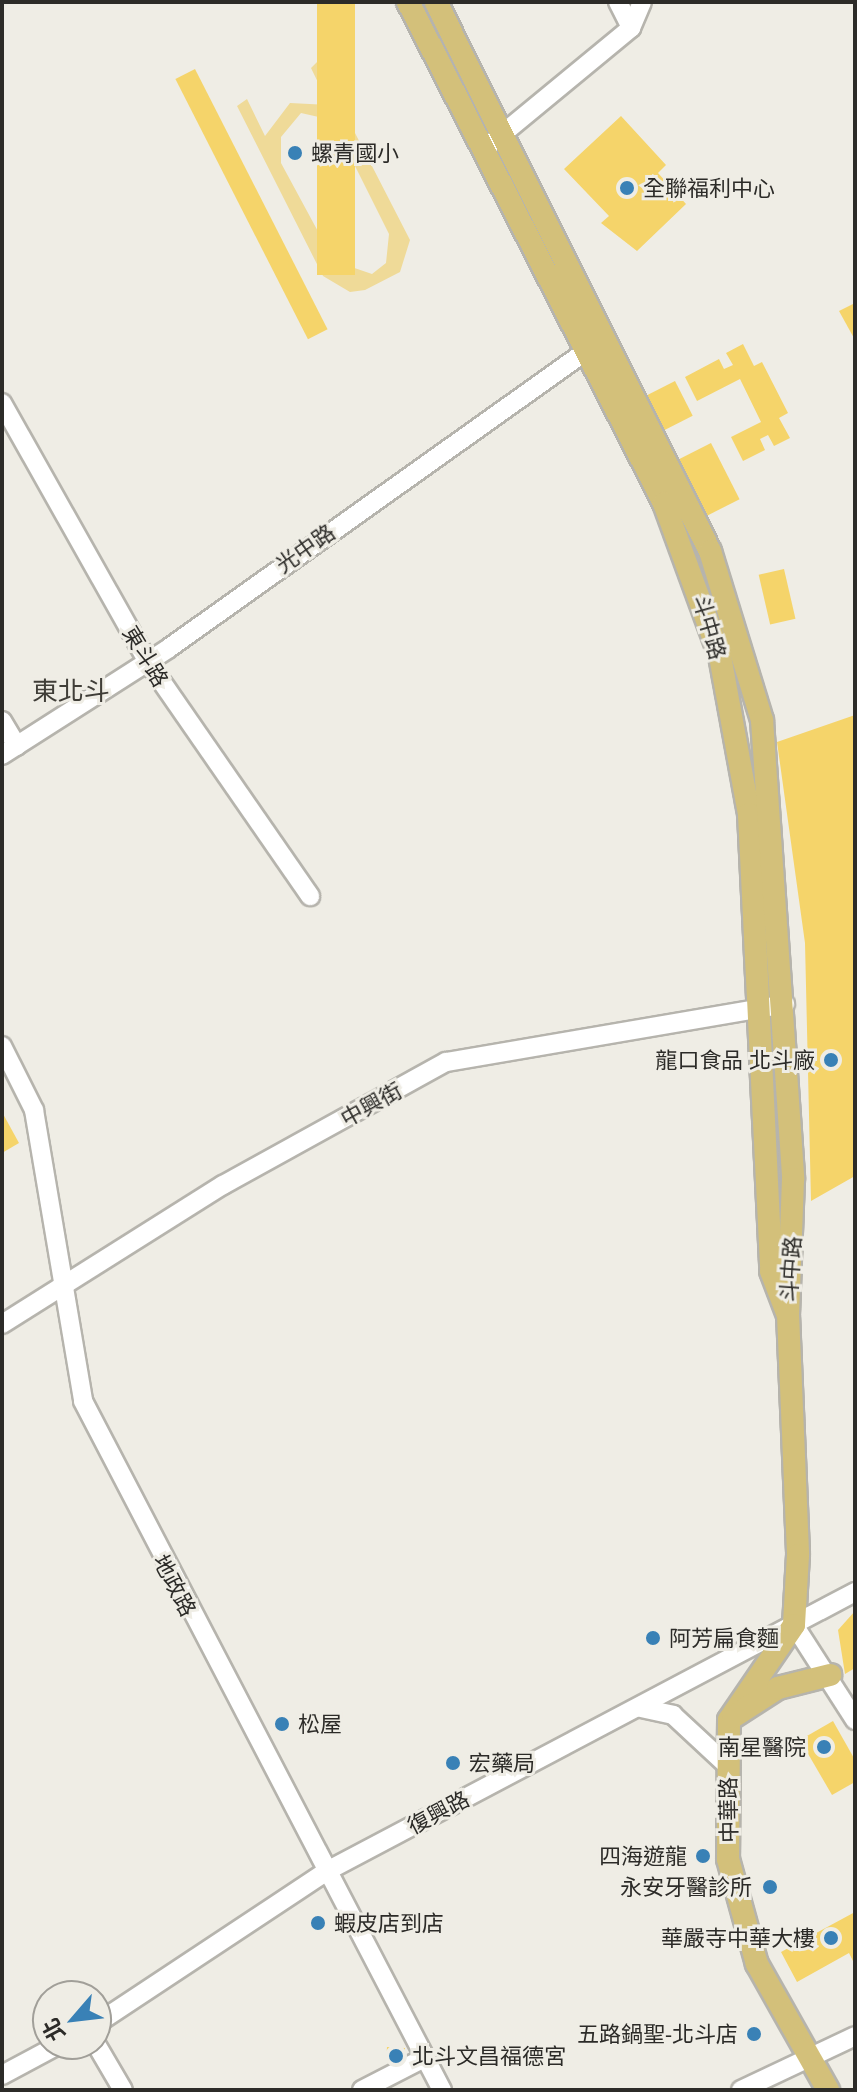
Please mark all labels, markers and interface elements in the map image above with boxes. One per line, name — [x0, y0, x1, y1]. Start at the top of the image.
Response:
place label: 螺青國小 — [311, 140, 399, 166]
marker: 螺青國小 — [286, 144, 304, 162]
place label: 全聯福利中心 — [643, 175, 775, 201]
marker: 全聯福利中心 — [618, 179, 636, 197]
street label: 光中路 — [270, 518, 340, 578]
street label: 斗中路 — [688, 592, 732, 662]
street label: 東斗路 — [118, 621, 174, 691]
district label: 東北斗 — [32, 675, 110, 707]
place label: 龍口食品 北斗廠 — [655, 1047, 815, 1073]
marker: 龍口食品 北斗廠 — [822, 1051, 840, 1069]
street label: 中興街 — [336, 1076, 406, 1132]
street label: 斗中路 — [775, 1235, 805, 1303]
street label: 地政路 — [148, 1550, 202, 1620]
place label: 阿芳扁食麵 — [669, 1625, 779, 1651]
marker: 阿芳扁食麵 — [644, 1629, 662, 1647]
place label: 松屋 — [298, 1711, 342, 1737]
marker: 松屋 — [273, 1715, 291, 1733]
place label: 南星醫院 — [718, 1734, 806, 1760]
marker: 南星醫院 — [813, 1736, 835, 1758]
place label: 宏藥局 — [469, 1750, 535, 1776]
marker: 宏藥局 — [444, 1754, 462, 1772]
street label: 中華路 — [714, 1777, 742, 1843]
street label: 復興路 — [403, 1785, 473, 1839]
place label: 四海遊龍 — [599, 1843, 687, 1869]
marker: 四海遊龍 — [694, 1847, 712, 1865]
place label: 永安牙醫診所 — [620, 1874, 752, 1900]
marker: 永安牙醫診所 — [759, 1876, 781, 1898]
place label: 蝦皮店到店 — [334, 1910, 444, 1936]
marker: 蝦皮店到店 — [309, 1914, 327, 1932]
place label: 華嚴寺中華大樓 — [661, 1925, 815, 1951]
marker: 華嚴寺中華大樓 — [822, 1929, 840, 1947]
north arrow — [32, 1980, 112, 2060]
text: 北 — [34, 2014, 71, 2047]
place label: 五路鍋聖-北斗店 — [577, 2021, 738, 2047]
marker: 五路鍋聖-北斗店 — [745, 2025, 763, 2043]
place label: 北斗文昌福德宮 — [412, 2043, 566, 2069]
marker: 北斗文昌福德宮 — [387, 2047, 405, 2065]

